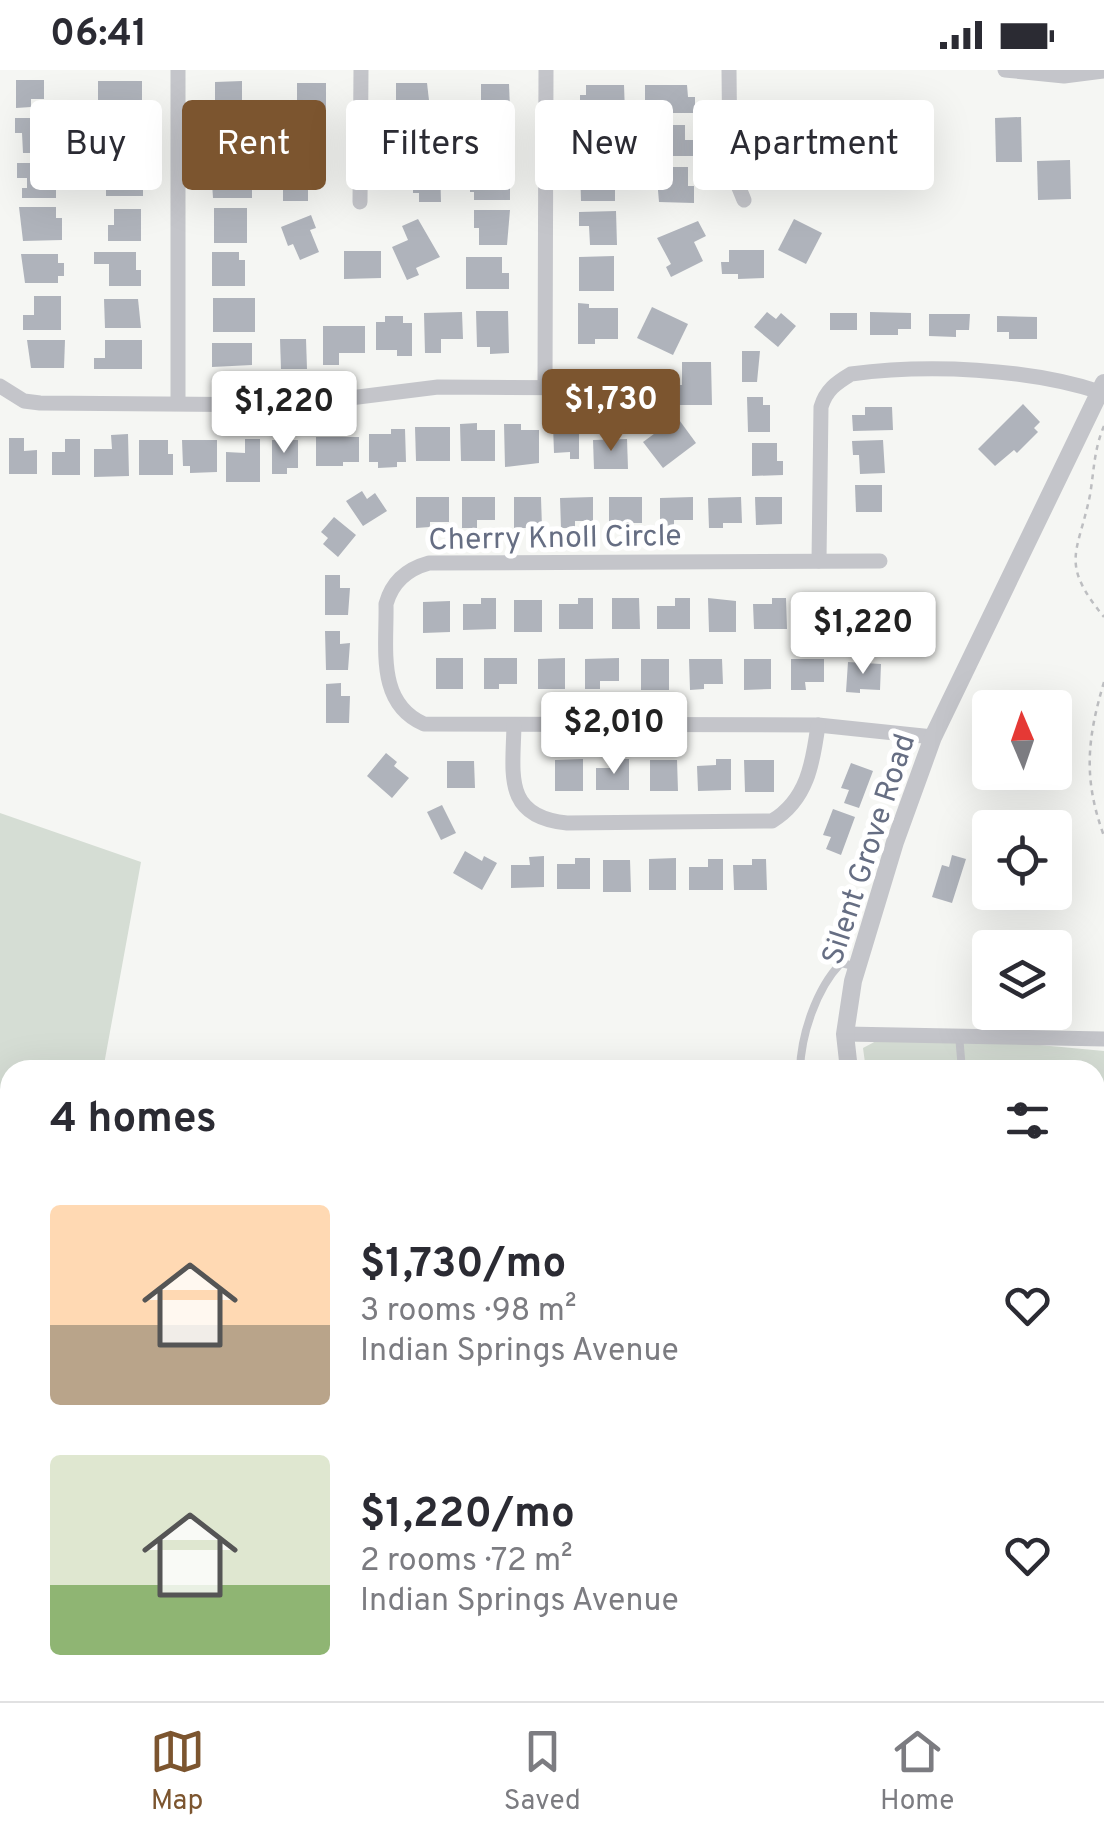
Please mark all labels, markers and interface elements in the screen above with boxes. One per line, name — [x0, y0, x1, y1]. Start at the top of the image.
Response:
text: 06:41 — [50, 11, 147, 60]
chip: Buy — [30, 100, 162, 190]
chip: Rent — [182, 100, 326, 190]
chip: Filters — [346, 100, 515, 190]
chip: New — [535, 100, 673, 190]
chip: Apartment — [693, 100, 934, 190]
pin: $1,730 — [530, 369, 692, 454]
pin: $1,220 — [203, 371, 365, 456]
text: $1,730 — [564, 381, 658, 421]
text: $1,220 — [234, 383, 334, 423]
street label: Cherry Knoll Circle — [428, 519, 682, 560]
pin: $1,220 — [782, 592, 944, 677]
text: $1,220 — [813, 604, 913, 644]
north arrow — [972, 690, 1072, 790]
map controls — [972, 690, 1072, 1030]
pin: $2,010 — [533, 692, 695, 777]
text: $2,010 — [563, 704, 665, 744]
street label: Silent Grove Road — [816, 730, 925, 970]
button: locate — [972, 810, 1072, 910]
button: layers — [972, 930, 1072, 1030]
icon: filters — [1000, 1093, 1055, 1148]
text: 4 homes — [50, 1094, 217, 1147]
text: $1,730/mo — [360, 1239, 566, 1292]
icon: home — [130, 1245, 250, 1365]
icon: heart — [1000, 1278, 1055, 1333]
text: 3 rooms · 98 m² — [360, 1292, 577, 1332]
text: Indian Springs Avenue — [360, 1332, 679, 1372]
text: $1,220/mo — [360, 1489, 575, 1542]
icon: home — [130, 1495, 250, 1615]
icon: heart — [1000, 1528, 1055, 1583]
text: 2 rooms · 72 m² — [360, 1542, 573, 1582]
text: Indian Springs Avenue — [360, 1582, 679, 1622]
tab: Map — [150, 1724, 205, 1820]
tab: Saved — [504, 1724, 581, 1820]
tab: Home — [880, 1724, 954, 1820]

